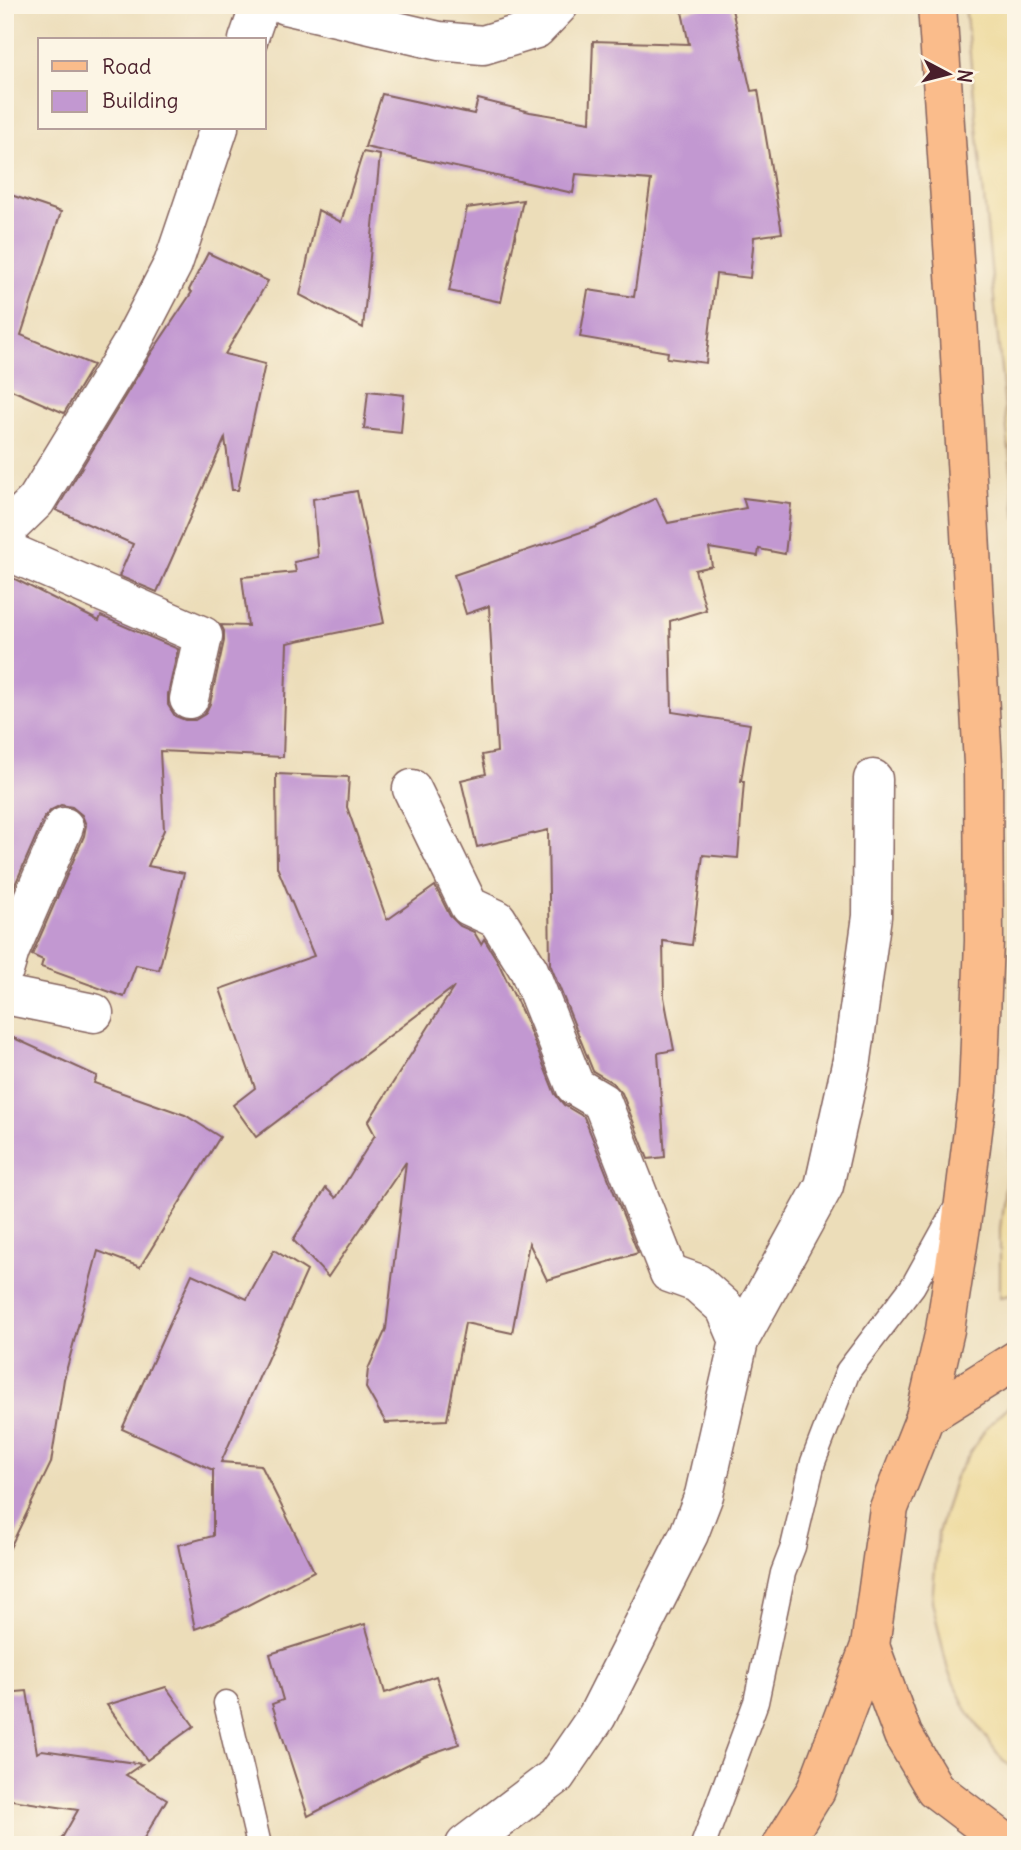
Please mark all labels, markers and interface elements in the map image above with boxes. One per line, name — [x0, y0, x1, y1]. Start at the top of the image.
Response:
legend — [38, 38, 266, 130]
north arrow — [912, 38, 982, 108]
text: Road — [102, 53, 151, 80]
text: N — [952, 68, 978, 84]
text: Building — [102, 87, 178, 114]

